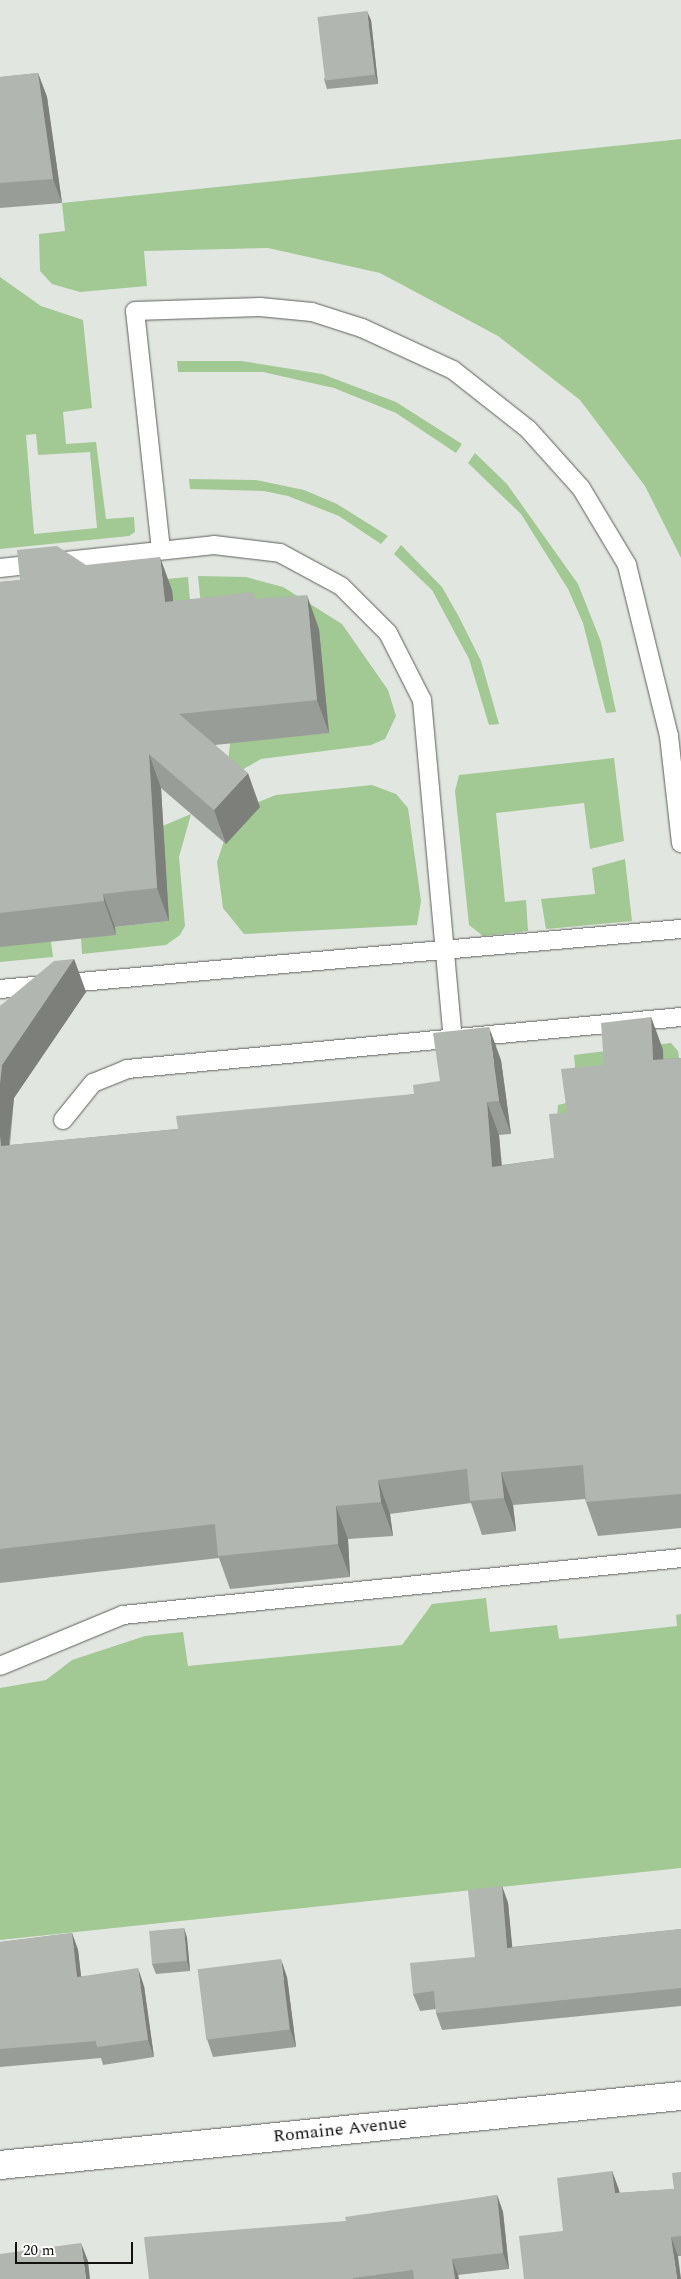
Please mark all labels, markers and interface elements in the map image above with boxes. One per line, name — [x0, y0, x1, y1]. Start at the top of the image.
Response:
street label: Romaine Avenue — [272, 2112, 408, 2148]
scale bar — [18, 2232, 135, 2264]
text: 20 m — [23, 2239, 55, 2262]

